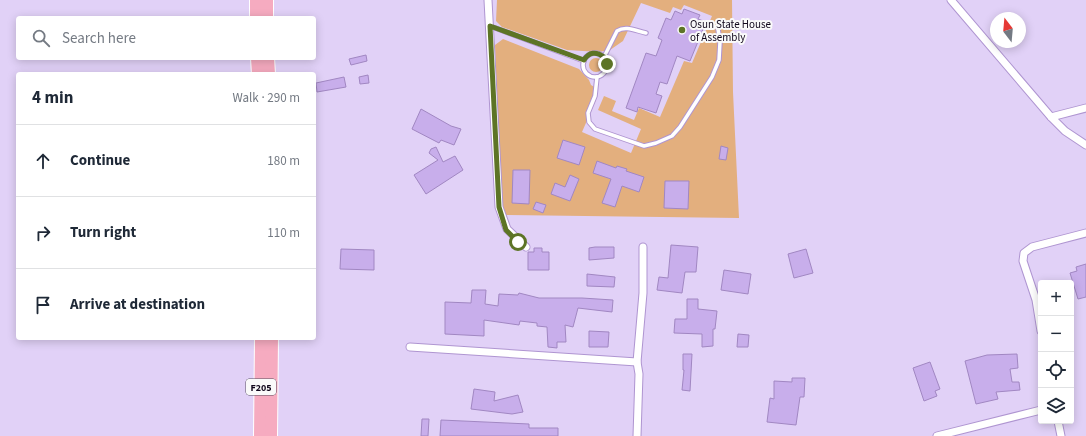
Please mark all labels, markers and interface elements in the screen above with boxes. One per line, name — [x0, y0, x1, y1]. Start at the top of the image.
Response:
north arrow — [990, 12, 1026, 48]
search box — [16, 16, 316, 60]
place label: Osun State House of Assembly — [690, 17, 772, 45]
marker: Osun State House of Assembly — [677, 25, 687, 35]
icon: search — [30, 27, 52, 49]
text: Search here — [62, 28, 136, 49]
route end — [598, 55, 616, 73]
text: 4 min — [32, 86, 73, 110]
text: Walk · 290 m — [232, 89, 300, 107]
icon: ahead — [32, 150, 54, 172]
text: Continue — [70, 150, 130, 171]
text: 180 m — [267, 152, 300, 170]
icon: right — [32, 222, 54, 244]
text: Turn right — [70, 222, 136, 243]
text: 110 m — [267, 224, 300, 242]
route start — [509, 233, 527, 251]
map controls — [1038, 280, 1074, 424]
button: + — [1038, 280, 1074, 316]
icon: arrive — [32, 294, 54, 316]
text: Arrive at destination — [70, 294, 205, 315]
button: − — [1038, 316, 1074, 352]
button: locate — [1038, 352, 1074, 388]
road number: F205 — [246, 379, 276, 395]
button: layers — [1038, 388, 1074, 424]

